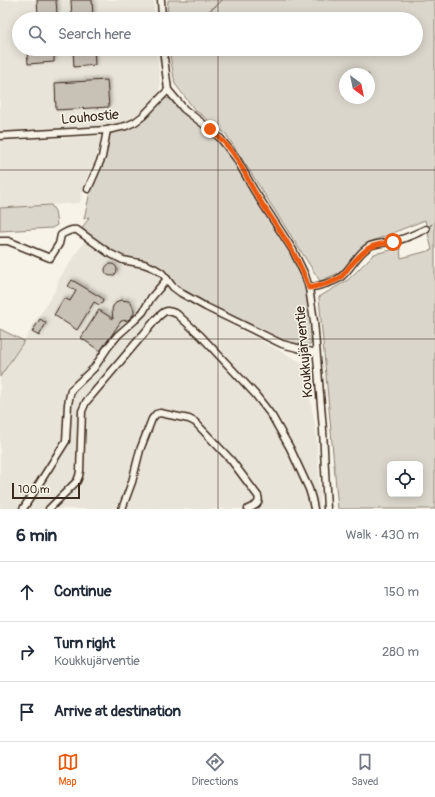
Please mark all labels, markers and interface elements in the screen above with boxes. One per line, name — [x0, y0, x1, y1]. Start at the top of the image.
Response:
search box — [12, 12, 423, 56]
icon: search — [26, 23, 48, 45]
text: Search here — [58, 25, 131, 44]
north arrow — [339, 68, 375, 104]
street label: Louhostie — [60, 106, 120, 128]
route end — [201, 120, 219, 138]
route start — [384, 233, 402, 251]
street label: Koukkujärventie — [291, 305, 316, 399]
map controls — [387, 461, 423, 497]
button: locate — [387, 461, 423, 497]
scale bar — [12, 481, 80, 500]
text: 100 m — [18, 483, 49, 496]
text: 6 min — [16, 525, 57, 546]
text: Walk · 430 m — [345, 527, 419, 543]
icon: ahead — [16, 581, 38, 603]
text: Continue — [54, 582, 112, 601]
text: 150 m — [384, 584, 419, 600]
text: Turn right — [54, 634, 115, 653]
icon: right — [16, 641, 38, 663]
text: 280 m — [382, 644, 419, 660]
text: Koukkujärventie — [54, 653, 140, 669]
icon: arrive — [16, 701, 38, 723]
text: Arrive at destination — [54, 702, 181, 721]
tab: Map — [57, 751, 79, 788]
tab: Directions — [192, 751, 238, 788]
tab: Saved — [351, 751, 378, 788]

